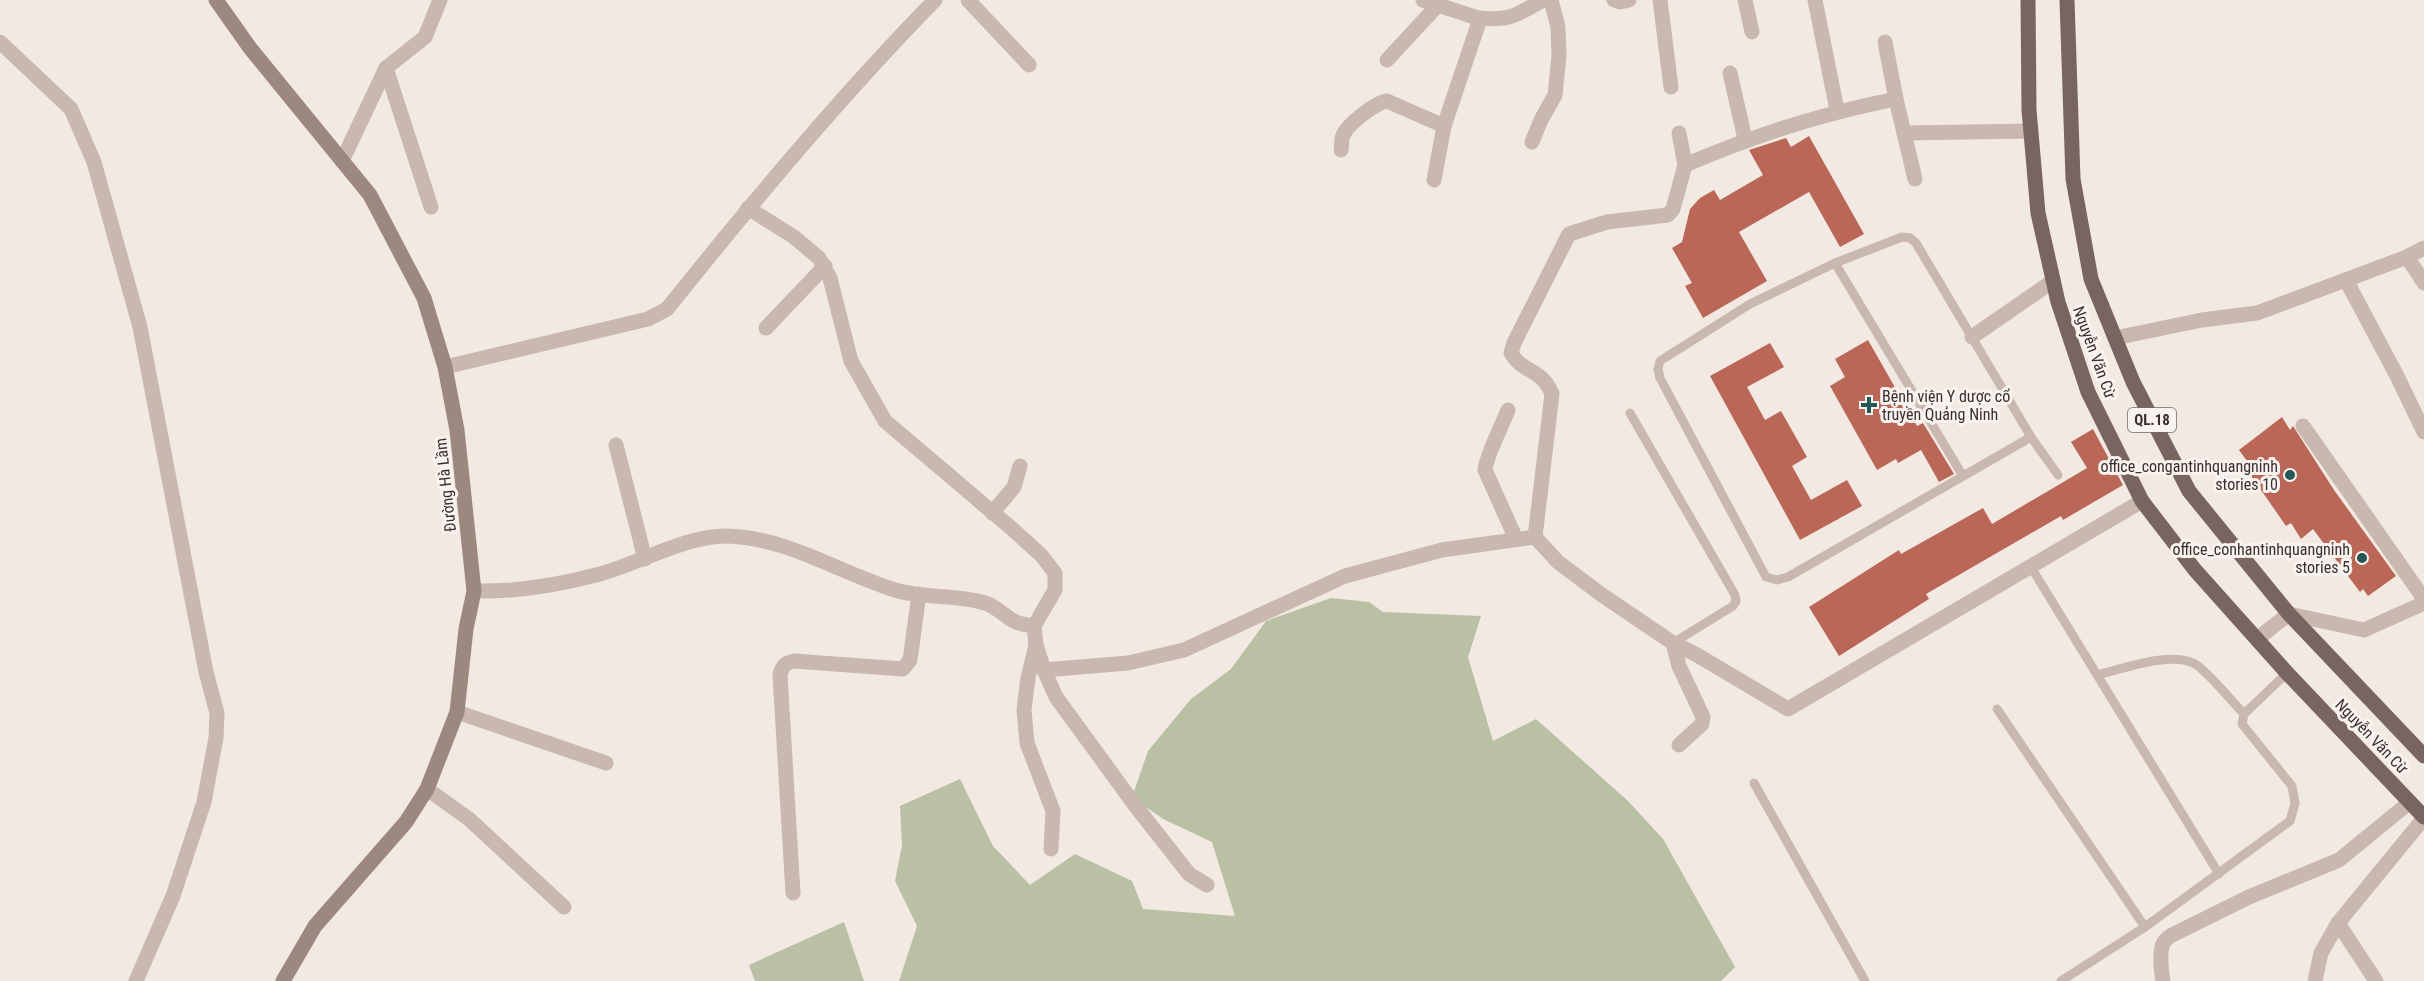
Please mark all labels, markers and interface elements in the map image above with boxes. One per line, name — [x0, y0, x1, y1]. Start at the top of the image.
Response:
street label: Nguyễn Văn Cừ — [2069, 304, 2120, 401]
place label: Bệnh viện Y dược cổ truyền Quảng Ninh — [1882, 387, 2010, 424]
marker: Bệnh viện Y dược cổ truyền Quảng Ninh — [1860, 396, 1878, 414]
road number: QL.18 — [2128, 408, 2176, 432]
street label: Đường Hà Lầm — [431, 437, 460, 533]
place label: office_congantinhquangninh stories 10 — [2100, 457, 2278, 494]
marker: office_congantinhquangninh stories 10 — [2283, 468, 2297, 482]
place label: office_conhantinhquangninh stories 5 — [2173, 540, 2350, 577]
marker: office_conhantinhquangninh stories 5 — [2355, 551, 2369, 565]
street label: Nguyễn Văn Cừ — [2331, 695, 2412, 778]

